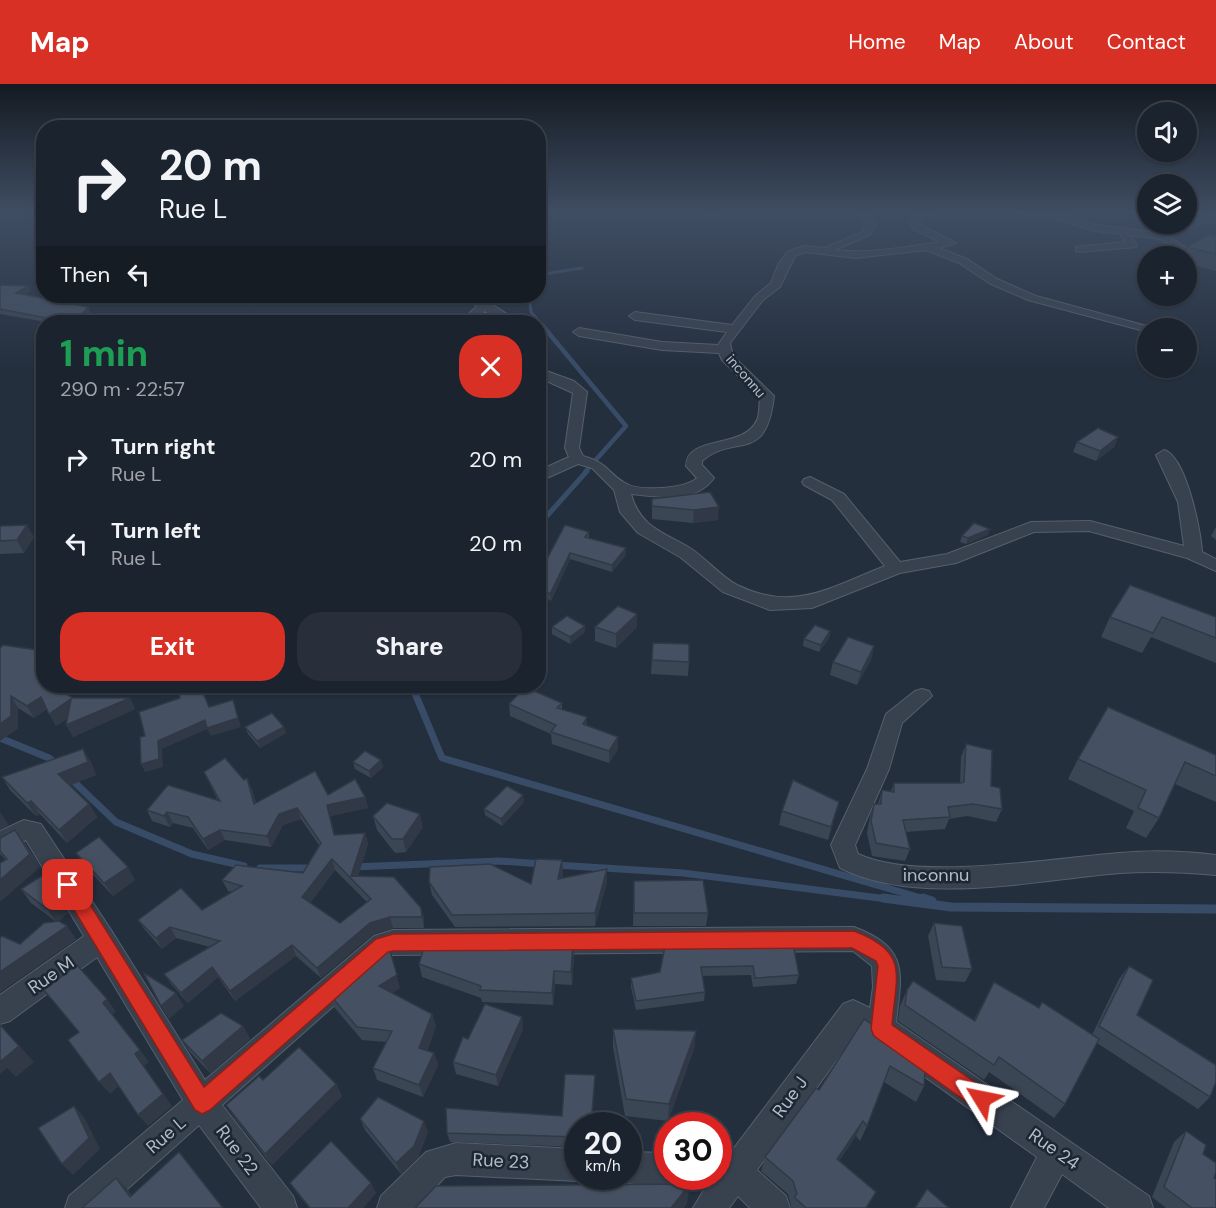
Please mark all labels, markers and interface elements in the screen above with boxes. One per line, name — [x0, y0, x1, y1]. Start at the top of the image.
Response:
text: Map — [30, 24, 90, 61]
text: Home — [848, 28, 906, 56]
text: Map — [939, 28, 981, 56]
text: About — [1014, 28, 1074, 56]
text: Contact — [1107, 28, 1186, 56]
map controls — [1137, 102, 1197, 378]
button: sound — [1137, 102, 1197, 162]
text: 20 m — [159, 138, 262, 193]
icon: right — [60, 144, 138, 222]
button: layers — [1137, 174, 1197, 234]
text: Rue L — [159, 191, 227, 226]
button: + — [1137, 246, 1197, 306]
icon: left — [122, 258, 155, 291]
text: Then — [60, 260, 110, 289]
button: − — [1137, 318, 1197, 378]
text: 1 min — [60, 330, 148, 377]
button: close — [459, 335, 522, 398]
street label: inconnu — [722, 351, 770, 401]
text: 290 m · 22:57 — [60, 376, 185, 402]
text: Turn right — [111, 432, 216, 461]
icon: right — [60, 443, 93, 476]
text: 20 m — [469, 445, 522, 474]
text: Rue L — [111, 461, 162, 487]
text: Turn left — [111, 516, 201, 545]
icon: left — [60, 527, 93, 560]
text: 20 m — [469, 529, 522, 558]
text: Rue L — [111, 545, 162, 571]
button: Exit — [60, 612, 285, 681]
button: Share — [297, 612, 522, 681]
pin — [42, 859, 93, 910]
street label: inconnu — [903, 863, 969, 887]
icon: arrive — [51, 868, 84, 901]
street label: Rue M — [23, 950, 79, 1000]
position arrow — [950, 1067, 1014, 1131]
street label: Rue J — [767, 1072, 813, 1122]
street label: Rue L — [141, 1111, 191, 1159]
speed limit sign: 30 — [654, 1112, 732, 1190]
street label: Rue 22 — [210, 1120, 264, 1180]
street label: Rue 24 — [1024, 1123, 1084, 1175]
text: 20 — [584, 1124, 622, 1163]
street label: Rue 23 — [472, 1148, 530, 1174]
text: km/h — [585, 1156, 621, 1176]

